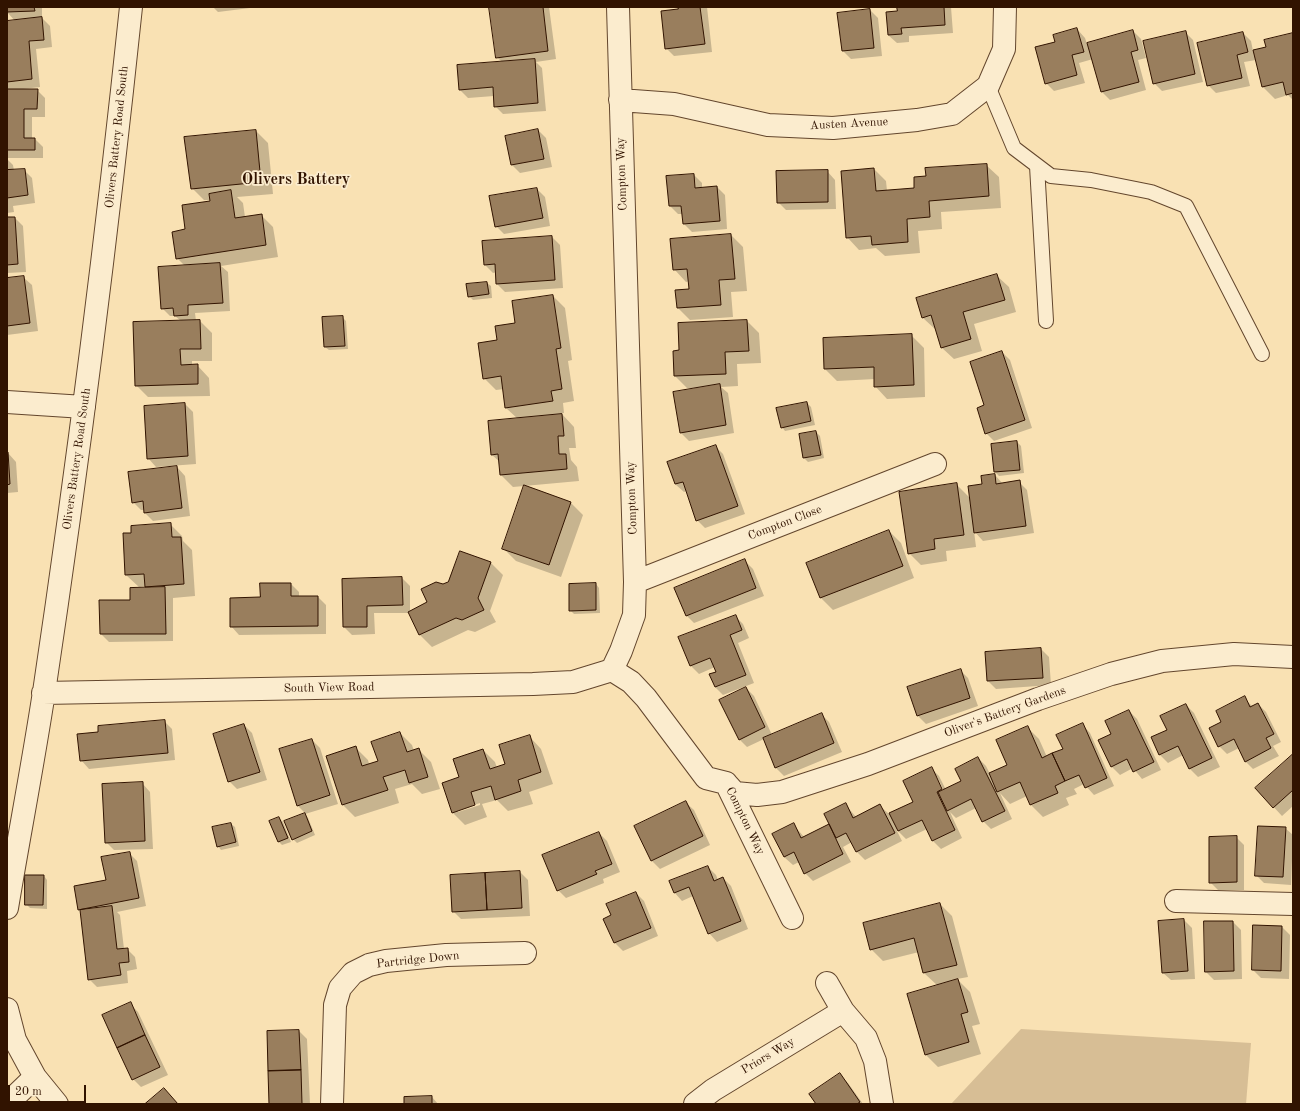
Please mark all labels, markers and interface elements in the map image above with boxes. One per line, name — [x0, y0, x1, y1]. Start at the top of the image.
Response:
street label: Olivers Battery Road South — [102, 65, 132, 209]
street label: Austen Avenue — [809, 115, 889, 133]
street label: Compton Way — [614, 137, 630, 211]
district label: Olivers Battery — [242, 170, 350, 190]
street label: Olivers Battery Road South — [60, 387, 94, 531]
street label: Compton Way — [624, 461, 640, 535]
street label: Compton Close — [746, 502, 824, 544]
street label: South View Road — [283, 680, 375, 696]
street label: Oliver's Battery Gardens — [942, 683, 1068, 741]
street label: Compton Way — [722, 785, 768, 857]
street label: Partridge Down — [376, 948, 460, 972]
street label: Priors Way — [739, 1034, 797, 1078]
scale bar — [10, 1077, 88, 1103]
text: 20 m — [15, 1086, 42, 1098]

